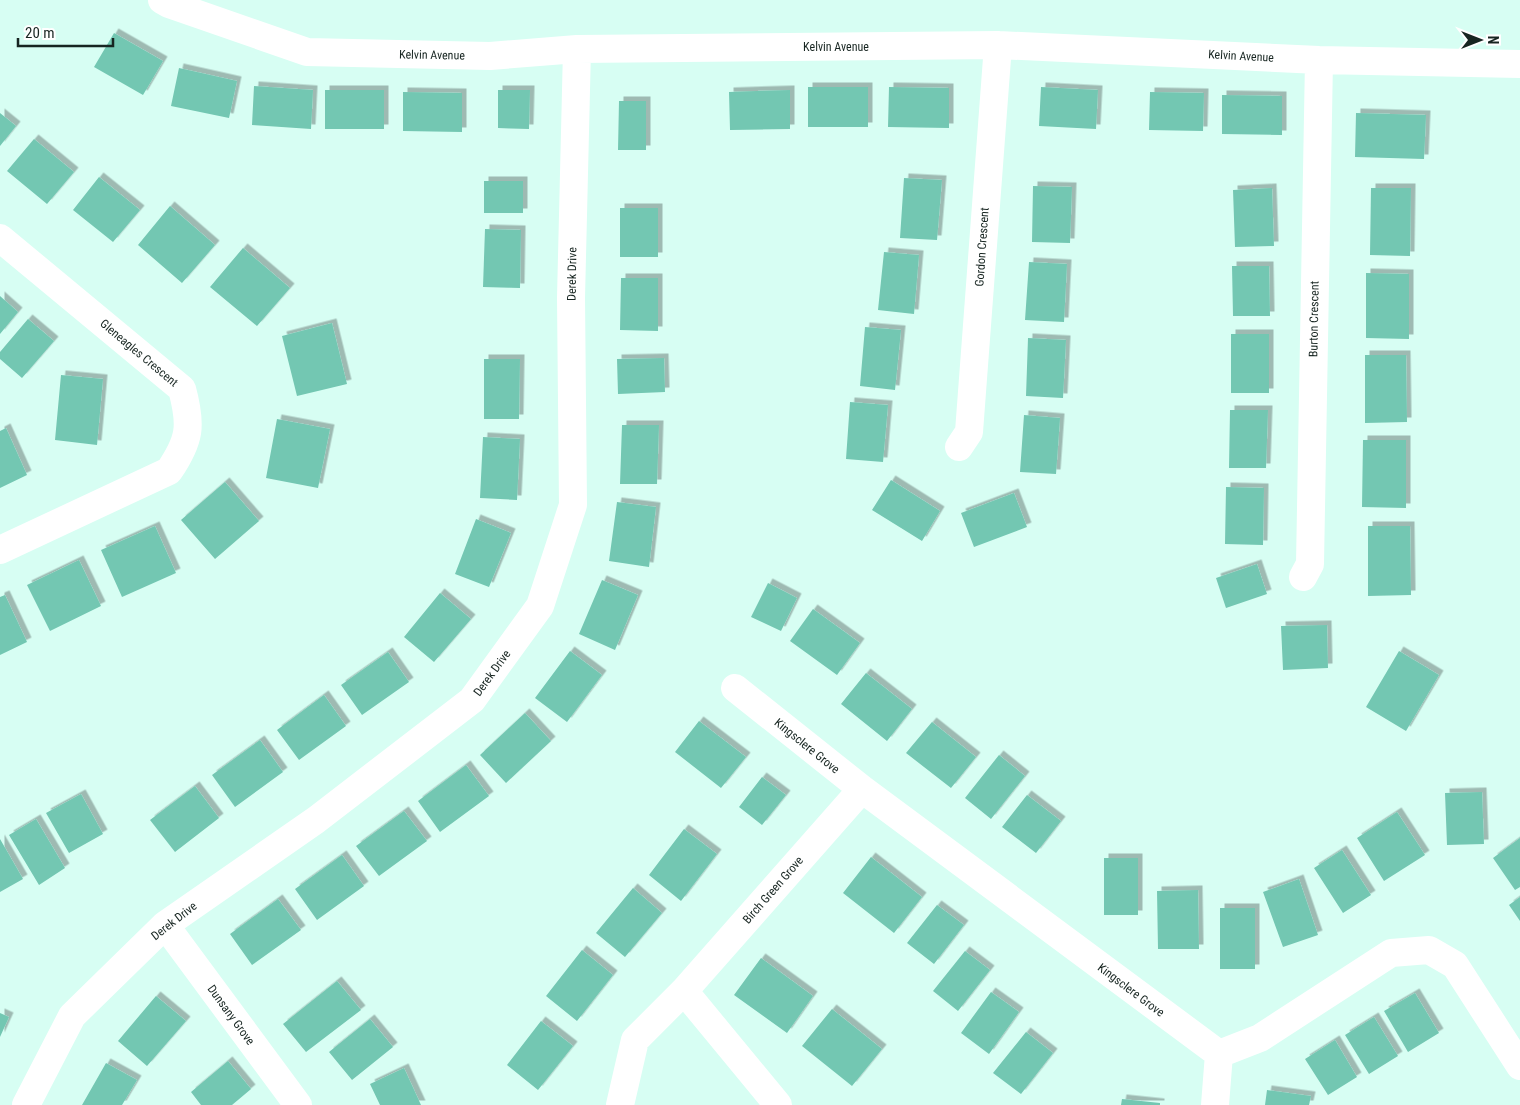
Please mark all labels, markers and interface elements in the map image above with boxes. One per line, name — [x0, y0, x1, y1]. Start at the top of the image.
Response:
scale bar — [18, 15, 112, 47]
north arrow — [1455, 15, 1505, 65]
text: 20 m — [25, 24, 55, 42]
text: N — [1485, 36, 1501, 44]
street label: Kelvin Avenue — [803, 40, 869, 54]
street label: Kelvin Avenue — [399, 47, 465, 63]
street label: Kelvin Avenue — [1208, 47, 1275, 65]
street label: Gordon Crescent — [972, 207, 992, 287]
street label: Derek Drive — [565, 247, 579, 301]
street label: Burton Crescent — [1306, 280, 1322, 357]
street label: Gleneagles Crescent — [97, 316, 181, 390]
street label: Derek Drive — [471, 647, 514, 699]
street label: Kingsclere Grove — [772, 716, 843, 777]
street label: Birch Green Grove — [740, 853, 806, 927]
street label: Derek Drive — [149, 899, 200, 943]
street label: Kingsclere Grove — [1095, 960, 1167, 1020]
street label: Dunsany Grove — [205, 982, 258, 1048]

